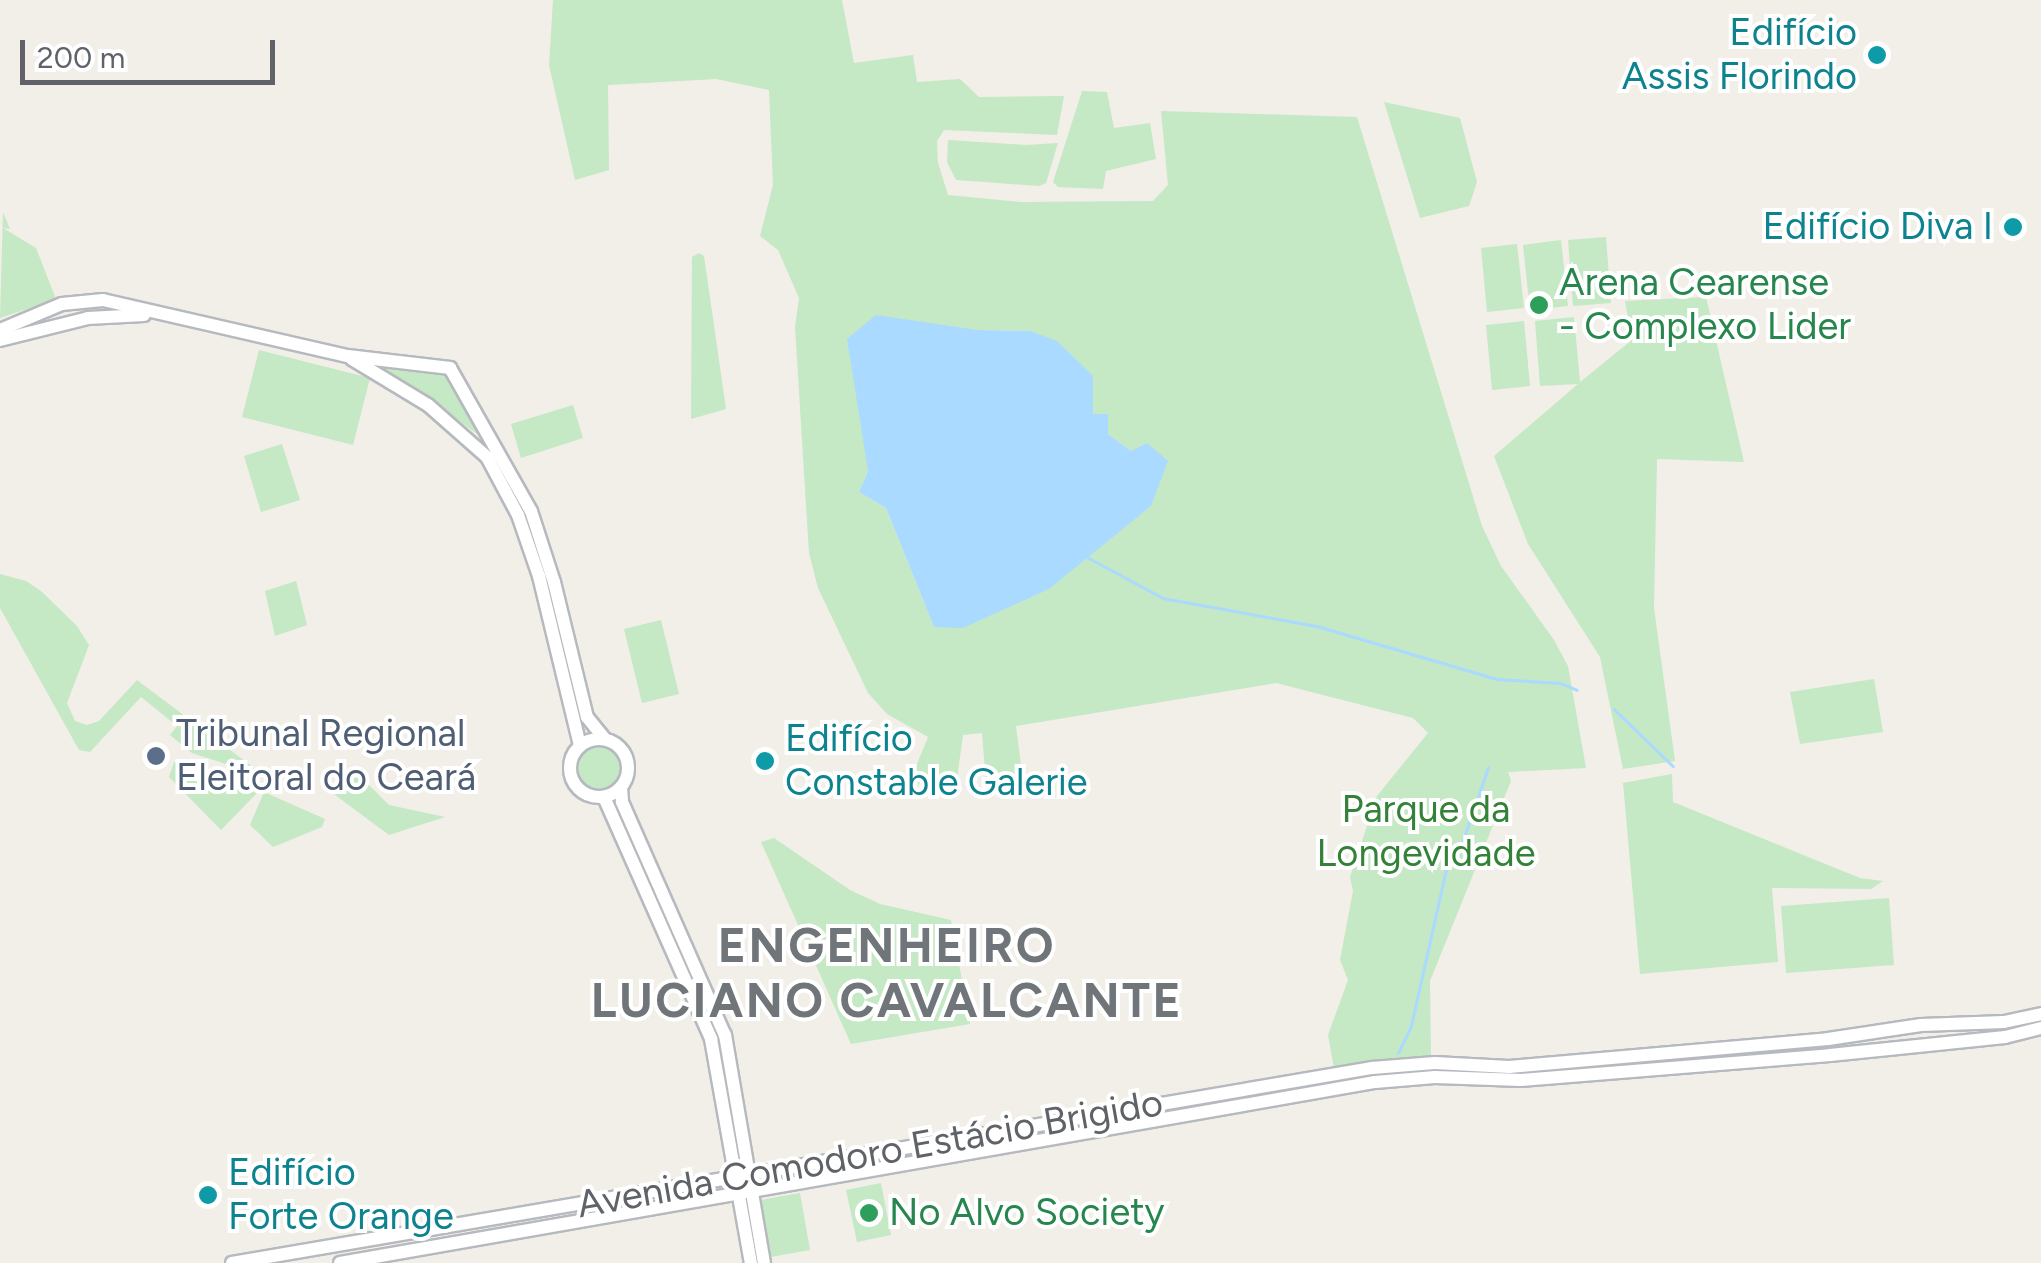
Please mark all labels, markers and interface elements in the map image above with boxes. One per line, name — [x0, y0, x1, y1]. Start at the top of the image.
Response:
place label: Edifício Assis Florindo — [1622, 10, 1857, 100]
scale bar — [25, 20, 280, 82]
text: 200 m — [37, 39, 125, 76]
marker: Edifício Assis Florindo — [1866, 44, 1888, 66]
place label: Edifício Diva I — [1762, 204, 1993, 250]
marker: Edifício Diva I — [2002, 216, 2024, 238]
place label: Arena Cearense - Complexo Lider — [1559, 260, 1851, 350]
marker: Arena Cearense - Complexo Lider — [1528, 294, 1550, 316]
place label: Tribunal Regional Eleitoral do Ceará — [176, 711, 476, 801]
place label: Edifício Constable Galerie — [785, 716, 1088, 806]
marker: Tribunal Regional Eleitoral do Ceará — [145, 745, 167, 767]
marker: Edifício Constable Galerie — [754, 750, 776, 772]
park label: Parque da Longevidade — [1317, 787, 1535, 876]
district label: ENGENHEIRO LUCIANO CAVALCANTE — [591, 916, 1183, 1029]
street label: Avenida Comodoro Estácio Brigido — [574, 1080, 1166, 1228]
place label: Edifício Forte Orange — [228, 1150, 454, 1240]
marker: Edifício Forte Orange — [197, 1184, 219, 1206]
place label: No Alvo Society — [889, 1190, 1165, 1236]
marker: No Alvo Society — [858, 1202, 880, 1224]

